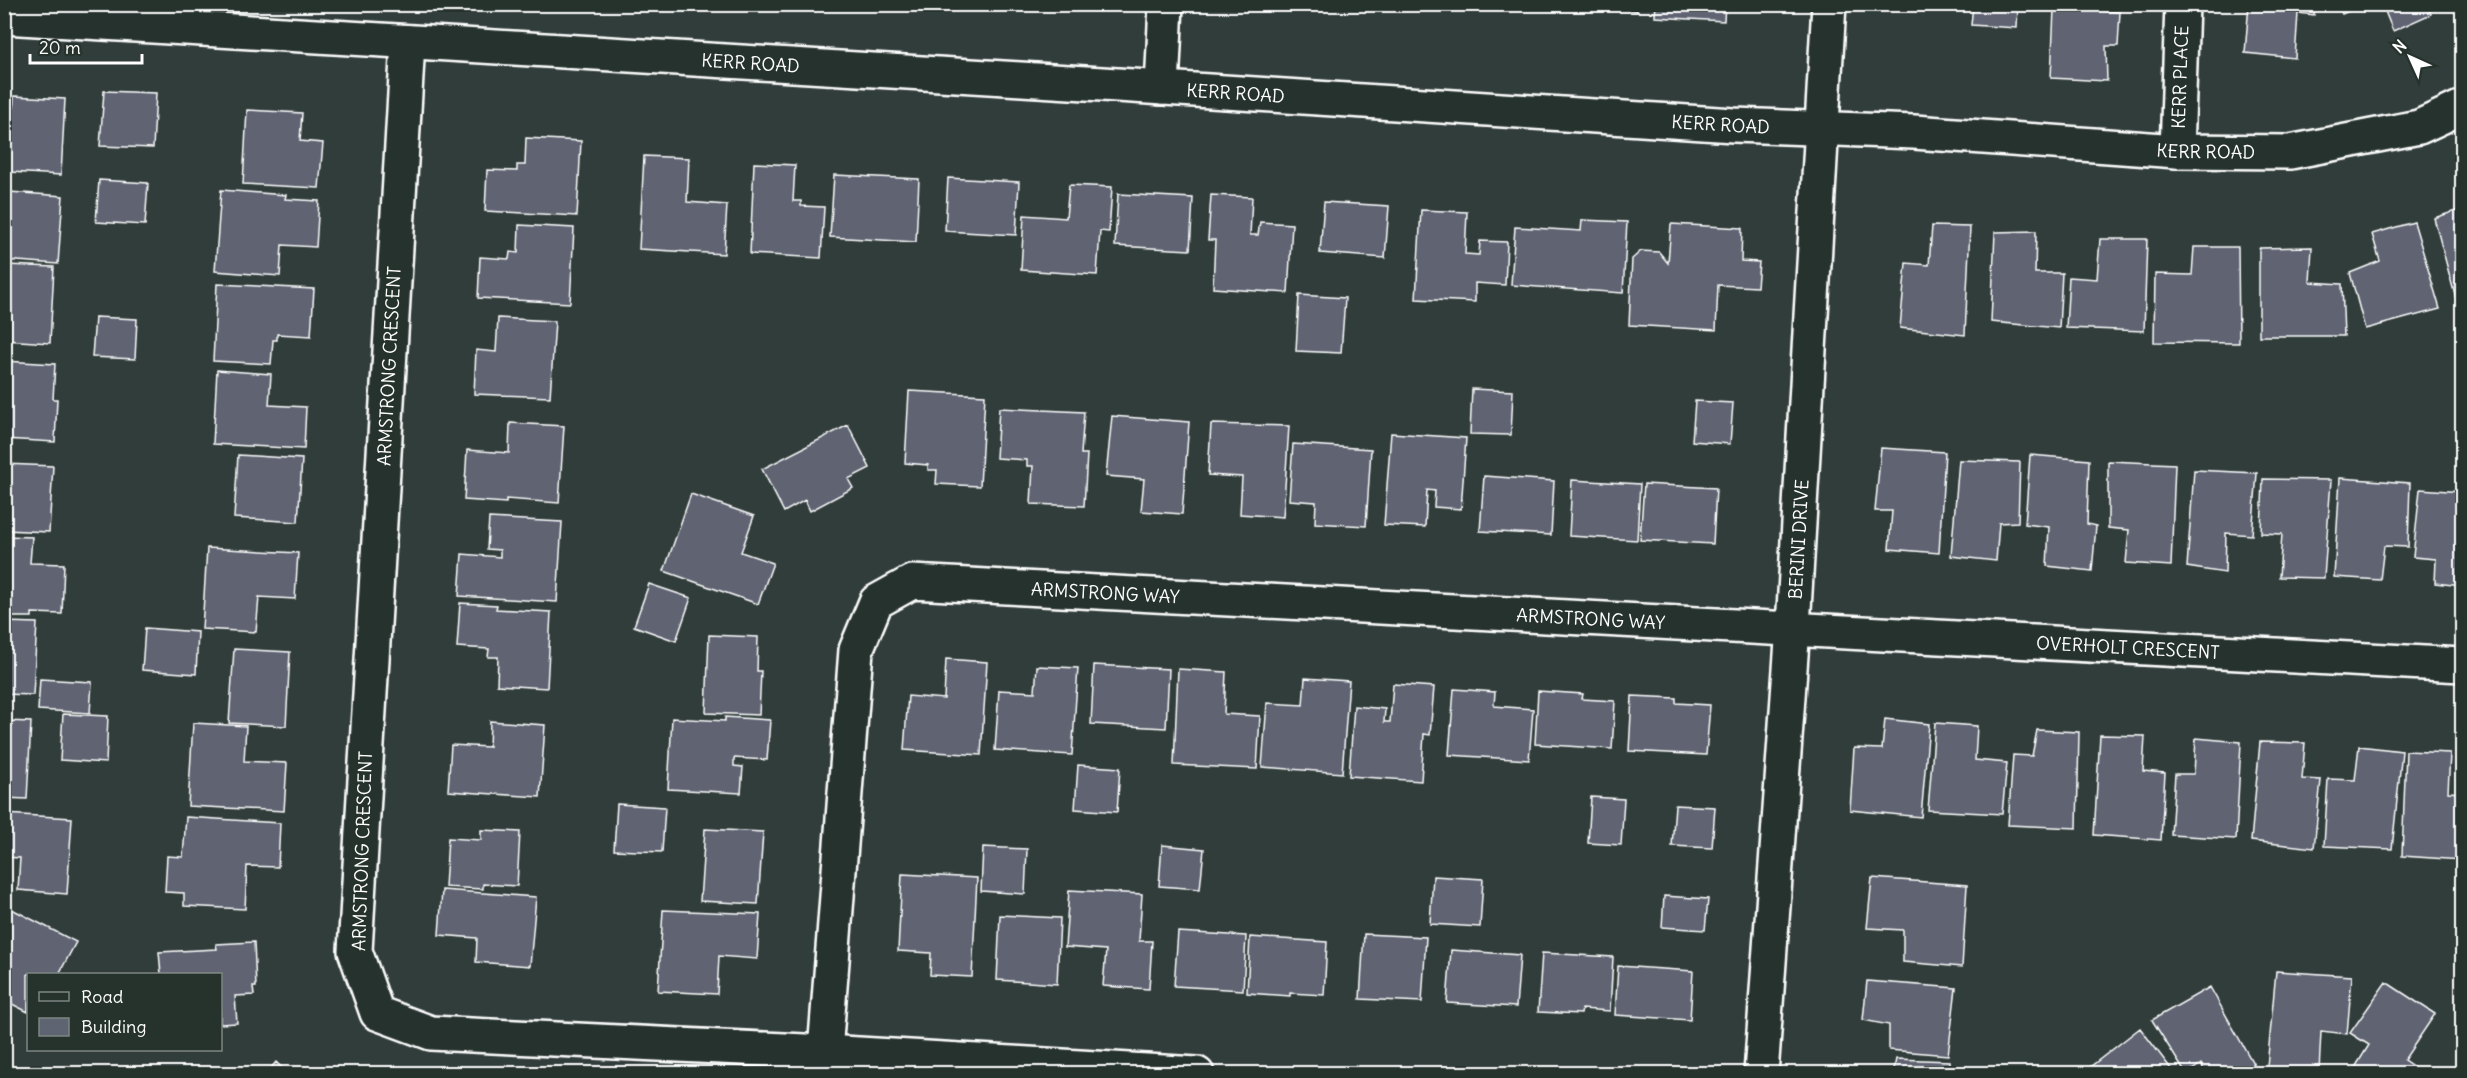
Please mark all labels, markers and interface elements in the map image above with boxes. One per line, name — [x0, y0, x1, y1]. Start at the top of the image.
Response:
street label: KERR PLACE — [2166, 25, 2193, 129]
scale bar — [30, 27, 142, 65]
north arrow — [2380, 27, 2440, 87]
text: N — [2388, 35, 2410, 57]
text: 20 m — [39, 36, 81, 59]
street label: KERR ROAD — [701, 48, 800, 77]
street label: KERR ROAD — [1186, 78, 1286, 107]
street label: KERR ROAD — [1671, 109, 1770, 138]
street label: KERR ROAD — [2156, 138, 2255, 163]
street label: ARMSTRONG CRESCENT — [372, 266, 406, 466]
street label: BERINI DRIVE — [1783, 479, 1813, 600]
street label: ARMSTRONG WAY — [1030, 577, 1180, 608]
street label: ARMSTRONG WAY — [1516, 603, 1666, 634]
street label: OVERHOLT CRESCENT — [2036, 631, 2220, 664]
street label: ARMSTRONG CRESCENT — [347, 751, 377, 951]
legend — [27, 973, 222, 1051]
text: Road — [81, 985, 124, 1008]
text: Building — [81, 1015, 146, 1038]

